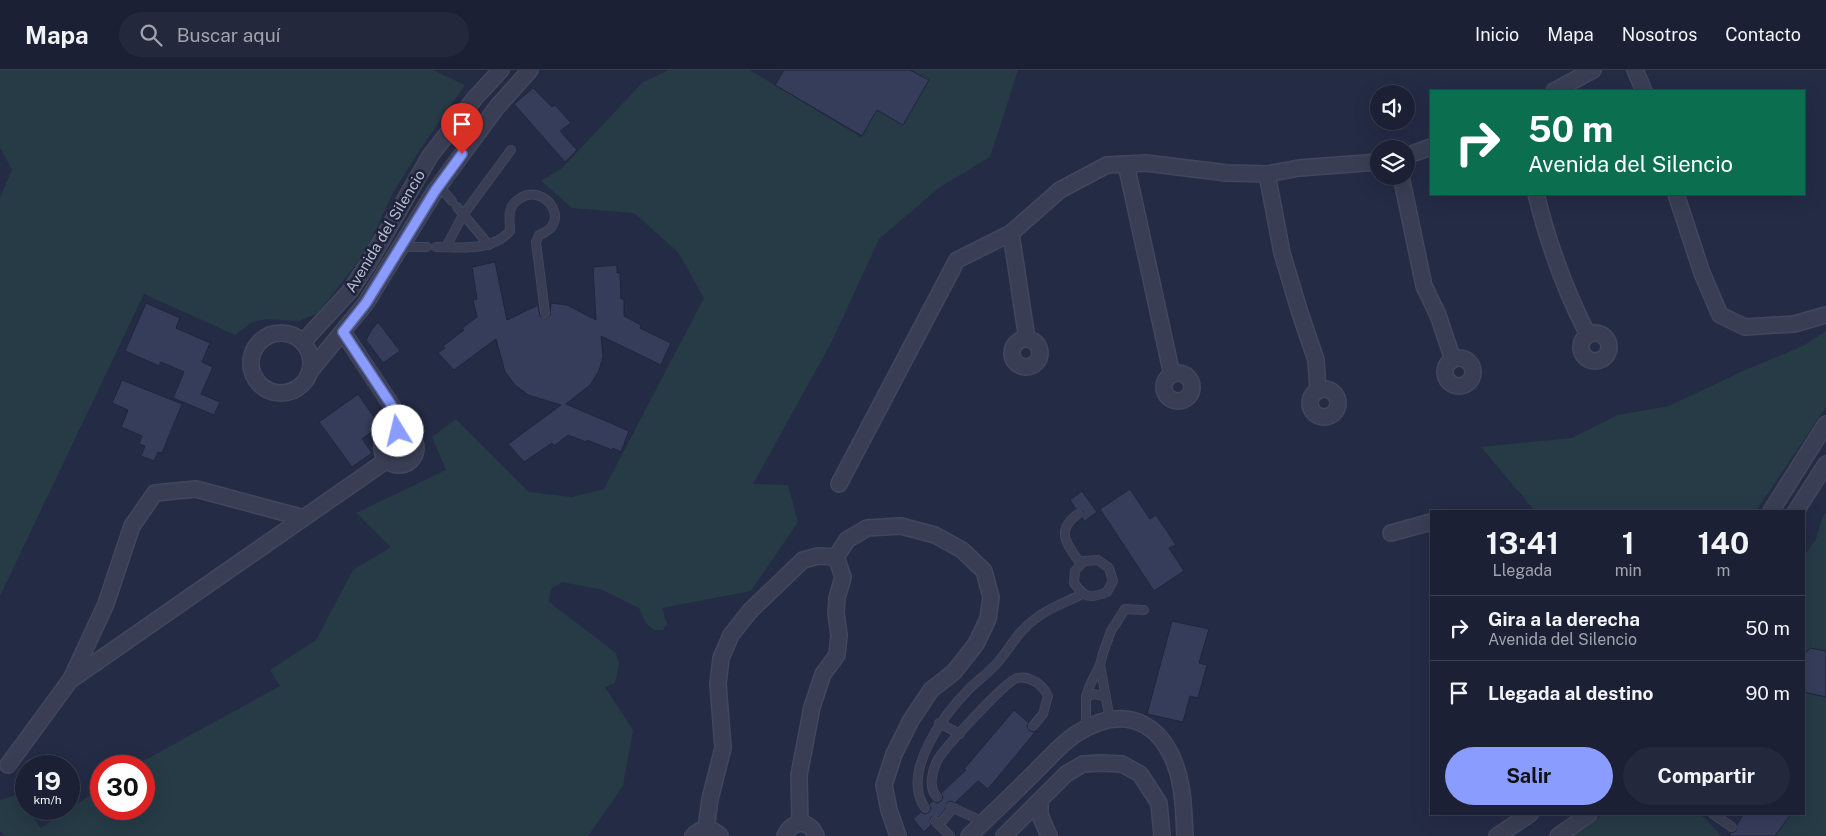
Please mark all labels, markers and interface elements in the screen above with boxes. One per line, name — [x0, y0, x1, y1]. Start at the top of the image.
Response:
search box — [119, 12, 469, 57]
text: Mapa — [25, 21, 89, 49]
icon: search — [137, 21, 165, 49]
text: Buscar aquí — [177, 24, 280, 46]
text: Inicio — [1475, 24, 1519, 45]
text: Mapa — [1547, 24, 1594, 45]
text: Nosotros — [1622, 24, 1697, 45]
text: Contacto — [1725, 24, 1801, 45]
map controls — [1370, 85, 1415, 185]
button: sound — [1370, 85, 1415, 130]
pin — [441, 103, 483, 154]
text: 50 m — [1528, 109, 1613, 150]
icon: arrive — [448, 110, 476, 138]
icon: right — [1445, 110, 1510, 175]
button: layers — [1370, 140, 1415, 185]
text: Avenida del Silencio — [1528, 151, 1733, 177]
street label: Avenida del Silencio — [342, 167, 428, 295]
position arrow — [371, 404, 423, 456]
text: 13:41 — [1486, 525, 1559, 561]
text: 1 — [1622, 525, 1635, 561]
text: 140 — [1697, 525, 1749, 561]
text: Llegada — [1493, 561, 1552, 580]
text: min — [1615, 561, 1642, 580]
text: m — [1716, 561, 1730, 580]
text: Gira a la derecha — [1488, 608, 1640, 630]
icon: right — [1445, 614, 1473, 642]
text: 50 m — [1745, 617, 1790, 639]
text: Avenida del Silencio — [1488, 630, 1637, 649]
icon: arrive — [1445, 679, 1473, 707]
text: Llegada al destino — [1488, 682, 1653, 704]
text: 90 m — [1746, 682, 1790, 704]
button: Salir — [1445, 747, 1613, 805]
button: Compartir — [1623, 747, 1790, 805]
speed limit sign: 30 — [90, 755, 155, 820]
text: 19 — [34, 766, 61, 796]
text: km/h — [33, 793, 62, 807]

